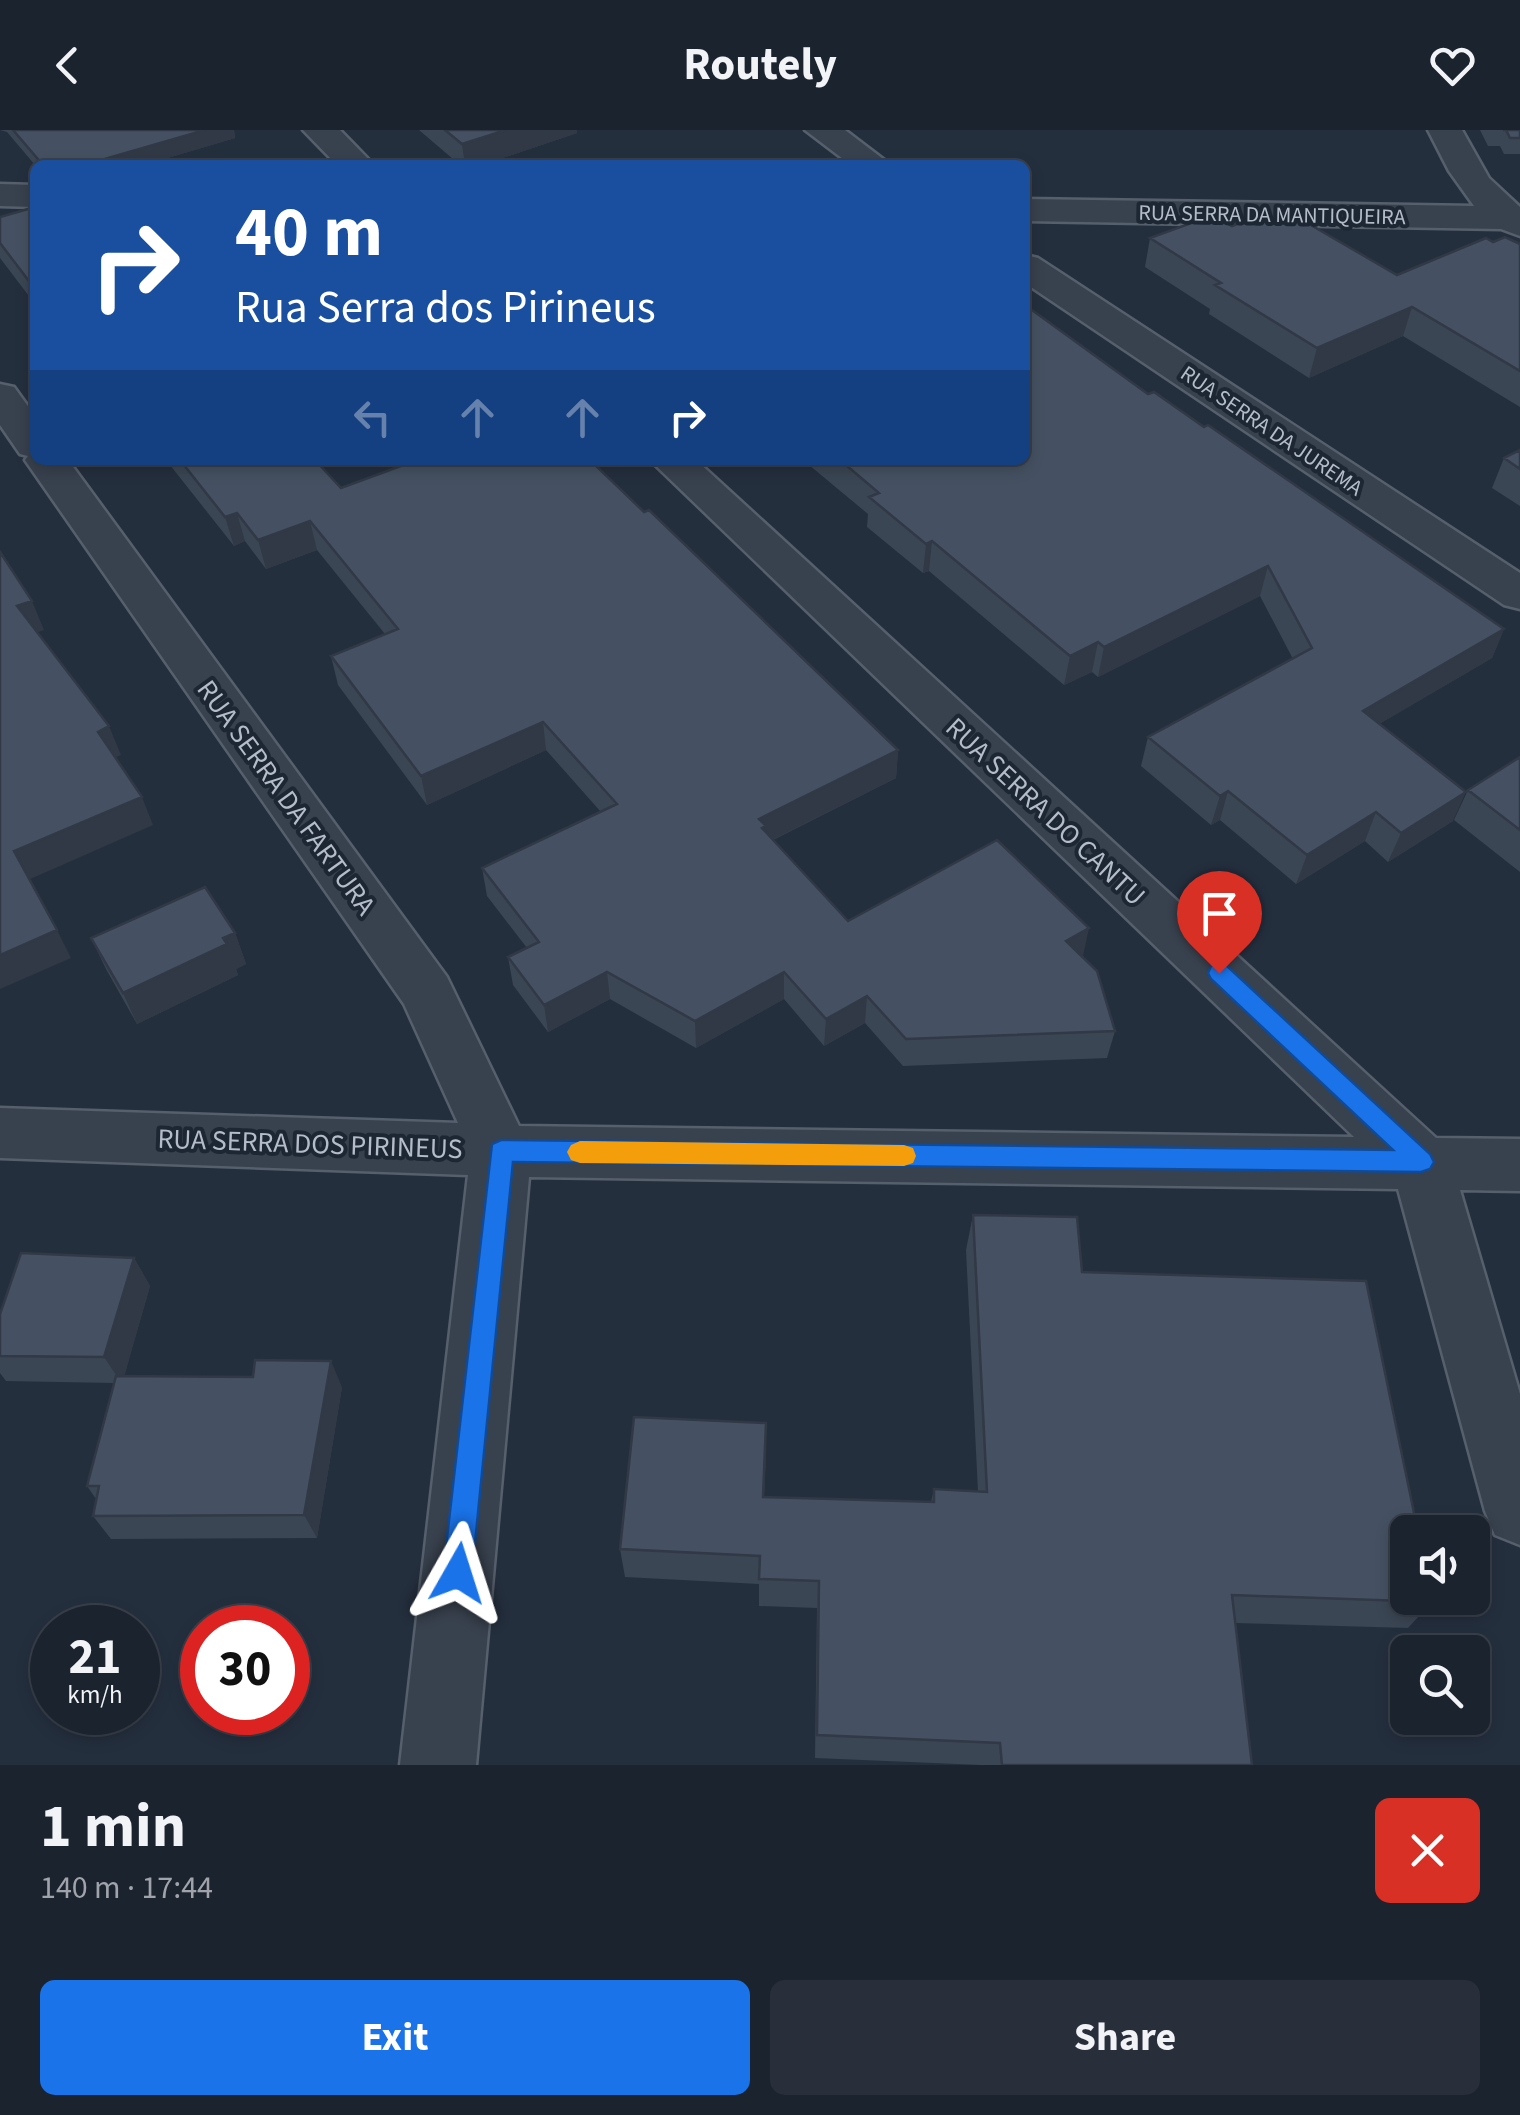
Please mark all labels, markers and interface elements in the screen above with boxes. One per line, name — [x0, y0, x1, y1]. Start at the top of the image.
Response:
text: Routely — [683, 33, 837, 97]
icon: back — [40, 38, 95, 93]
icon: heart — [1425, 38, 1480, 93]
text: 40 m — [235, 183, 383, 283]
street label: RUA SERRA DA MANTIQUEIRA — [1138, 197, 1406, 233]
icon: right — [70, 200, 200, 330]
text: Rua Serra dos Pirineus — [235, 276, 656, 340]
street label: RUA SERRA DA JUREMA — [1174, 358, 1369, 504]
icon: left — [345, 390, 400, 445]
icon: ahead — [450, 390, 505, 445]
icon: ahead — [555, 390, 610, 445]
icon: right — [660, 390, 715, 445]
street label: RUA SERRA DA FARTURA — [187, 672, 386, 924]
street label: RUA SERRA DO CANTU — [936, 708, 1154, 915]
pin — [1177, 871, 1262, 974]
icon: arrive — [1192, 886, 1247, 941]
street label: RUA SERRA DOS PIRINEUS — [157, 1119, 463, 1169]
map controls — [1390, 1515, 1490, 1735]
button: sound — [1390, 1515, 1490, 1615]
position arrow — [406, 1521, 510, 1625]
speed limit sign: 30 — [180, 1605, 310, 1735]
text: 21 — [69, 1622, 121, 1693]
button: search — [1390, 1635, 1490, 1735]
text: km/h — [67, 1677, 123, 1713]
text: 1 min — [40, 1785, 186, 1870]
button: close — [1375, 1798, 1480, 1903]
text: 140 m · 17:44 — [40, 1865, 213, 1911]
button: Exit — [40, 1980, 750, 2095]
button: Share — [770, 1980, 1480, 2095]

